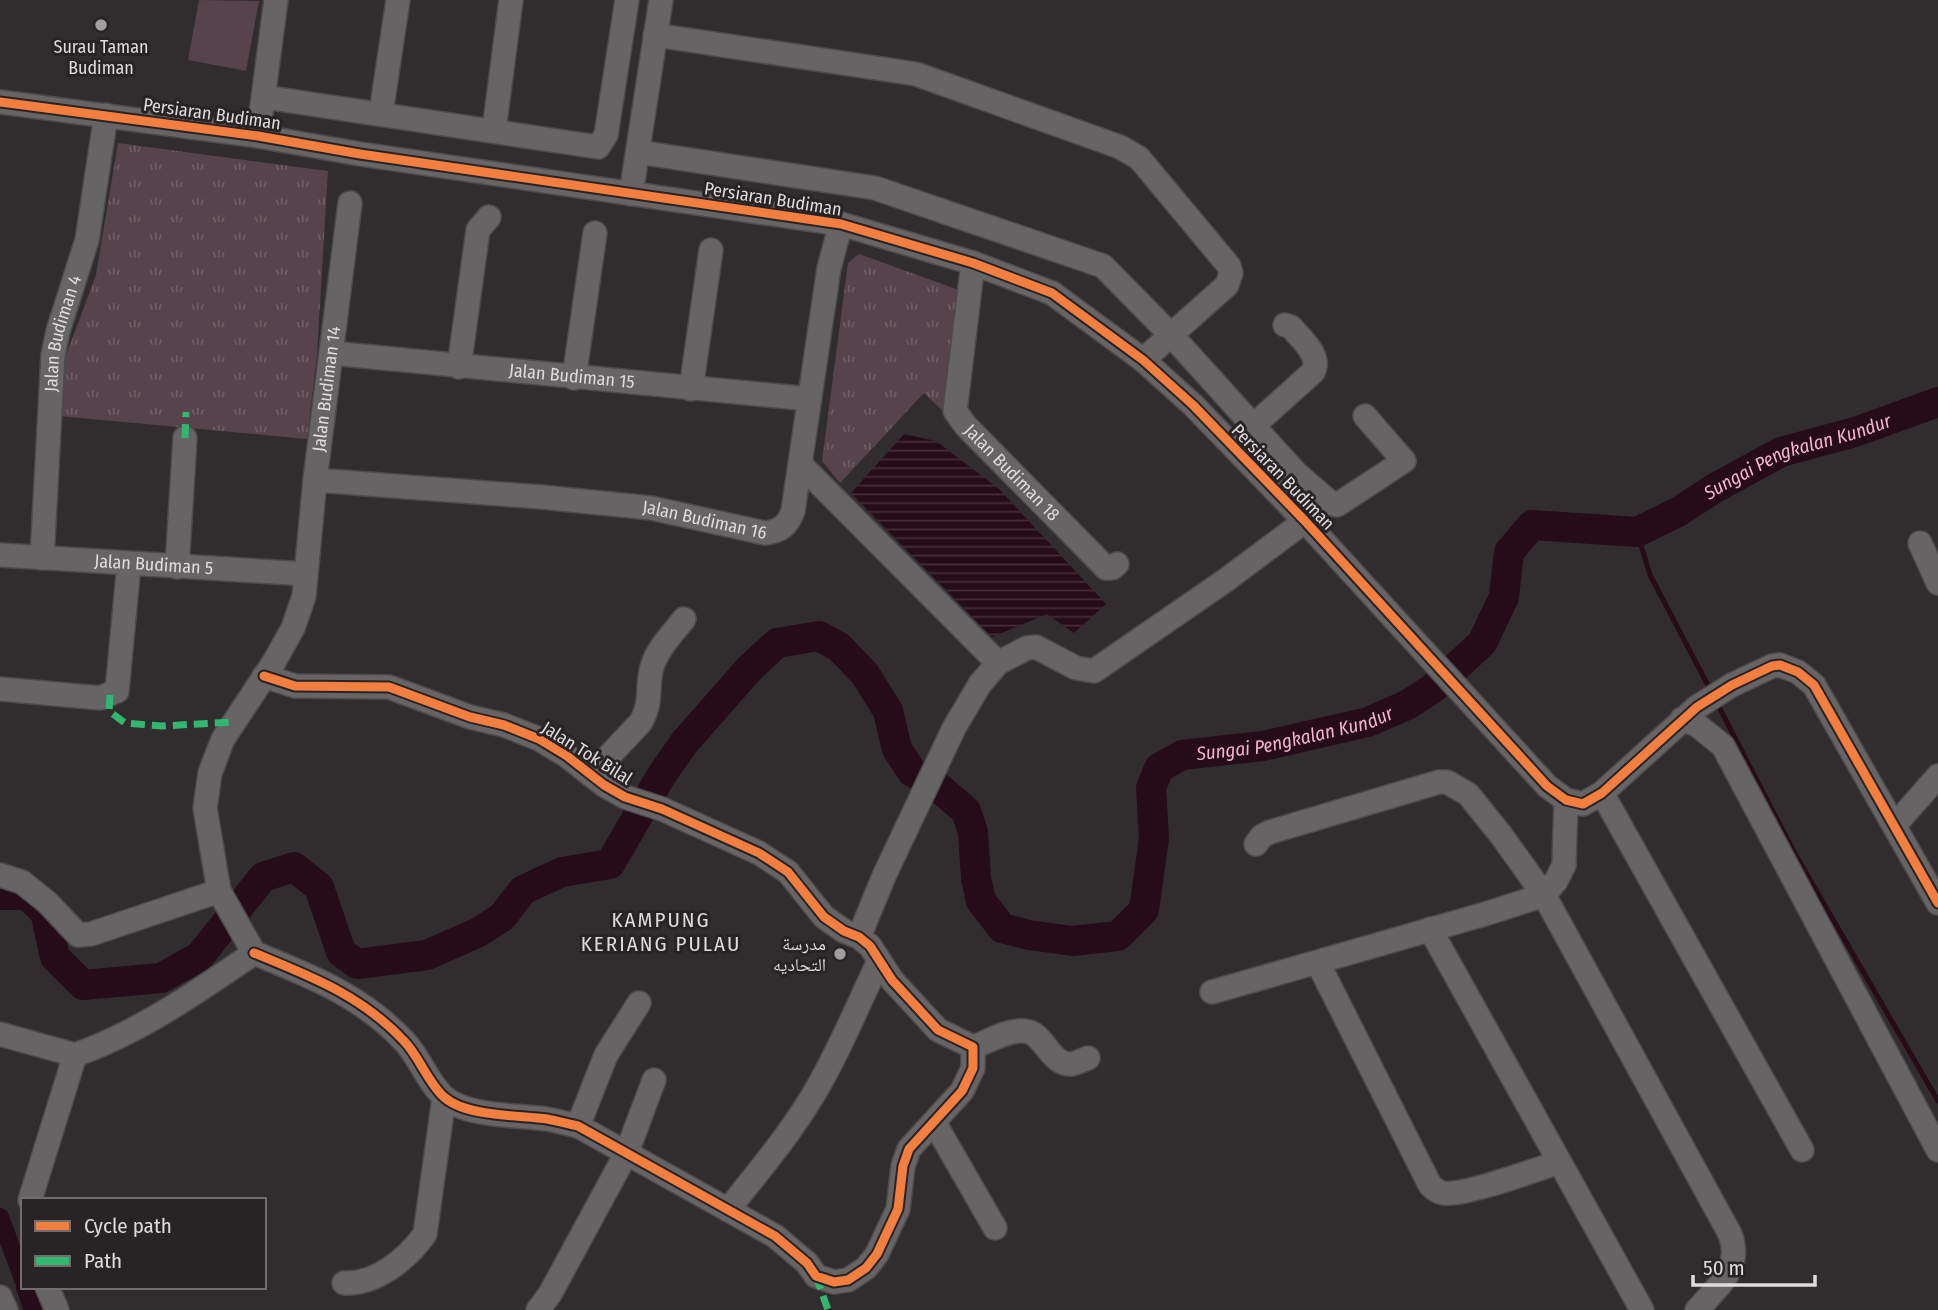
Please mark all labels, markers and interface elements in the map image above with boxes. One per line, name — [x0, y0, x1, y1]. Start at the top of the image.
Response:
marker: Surau Taman Budiman — [93, 17, 109, 33]
place label: Surau Taman Budiman — [54, 36, 148, 79]
street label: Persiaran Budiman — [142, 93, 282, 135]
street label: Persiaran Budiman — [703, 177, 843, 221]
street label: Jalan Budiman 4 — [40, 272, 86, 393]
street label: Jalan Budiman 14 — [308, 325, 345, 453]
street label: Jalan Budiman 15 — [508, 359, 636, 393]
water label: Sungai Pengkalan Kundur — [1698, 408, 1895, 504]
street label: Persiaran Budiman — [1227, 419, 1339, 535]
street label: Jalan Budiman 18 — [960, 420, 1064, 525]
street label: Jalan Budiman 16 — [641, 496, 769, 544]
street label: Jalan Budiman 5 — [94, 550, 214, 579]
water label: Sungai Pengkalan Kundur — [1194, 700, 1398, 765]
street label: Jalan Tok Bilal — [538, 716, 637, 790]
district label: KAMPUNG KERIANG PULAU — [581, 907, 741, 957]
place label: مدرسة التحاديه — [773, 933, 826, 976]
marker: مدرسة التحاديه — [832, 946, 848, 962]
legend — [21, 1198, 266, 1289]
text: Cycle path — [84, 1213, 172, 1239]
scale bar — [1693, 1244, 1815, 1288]
text: Path — [84, 1248, 122, 1274]
text: 50 m — [1703, 1255, 1745, 1281]

